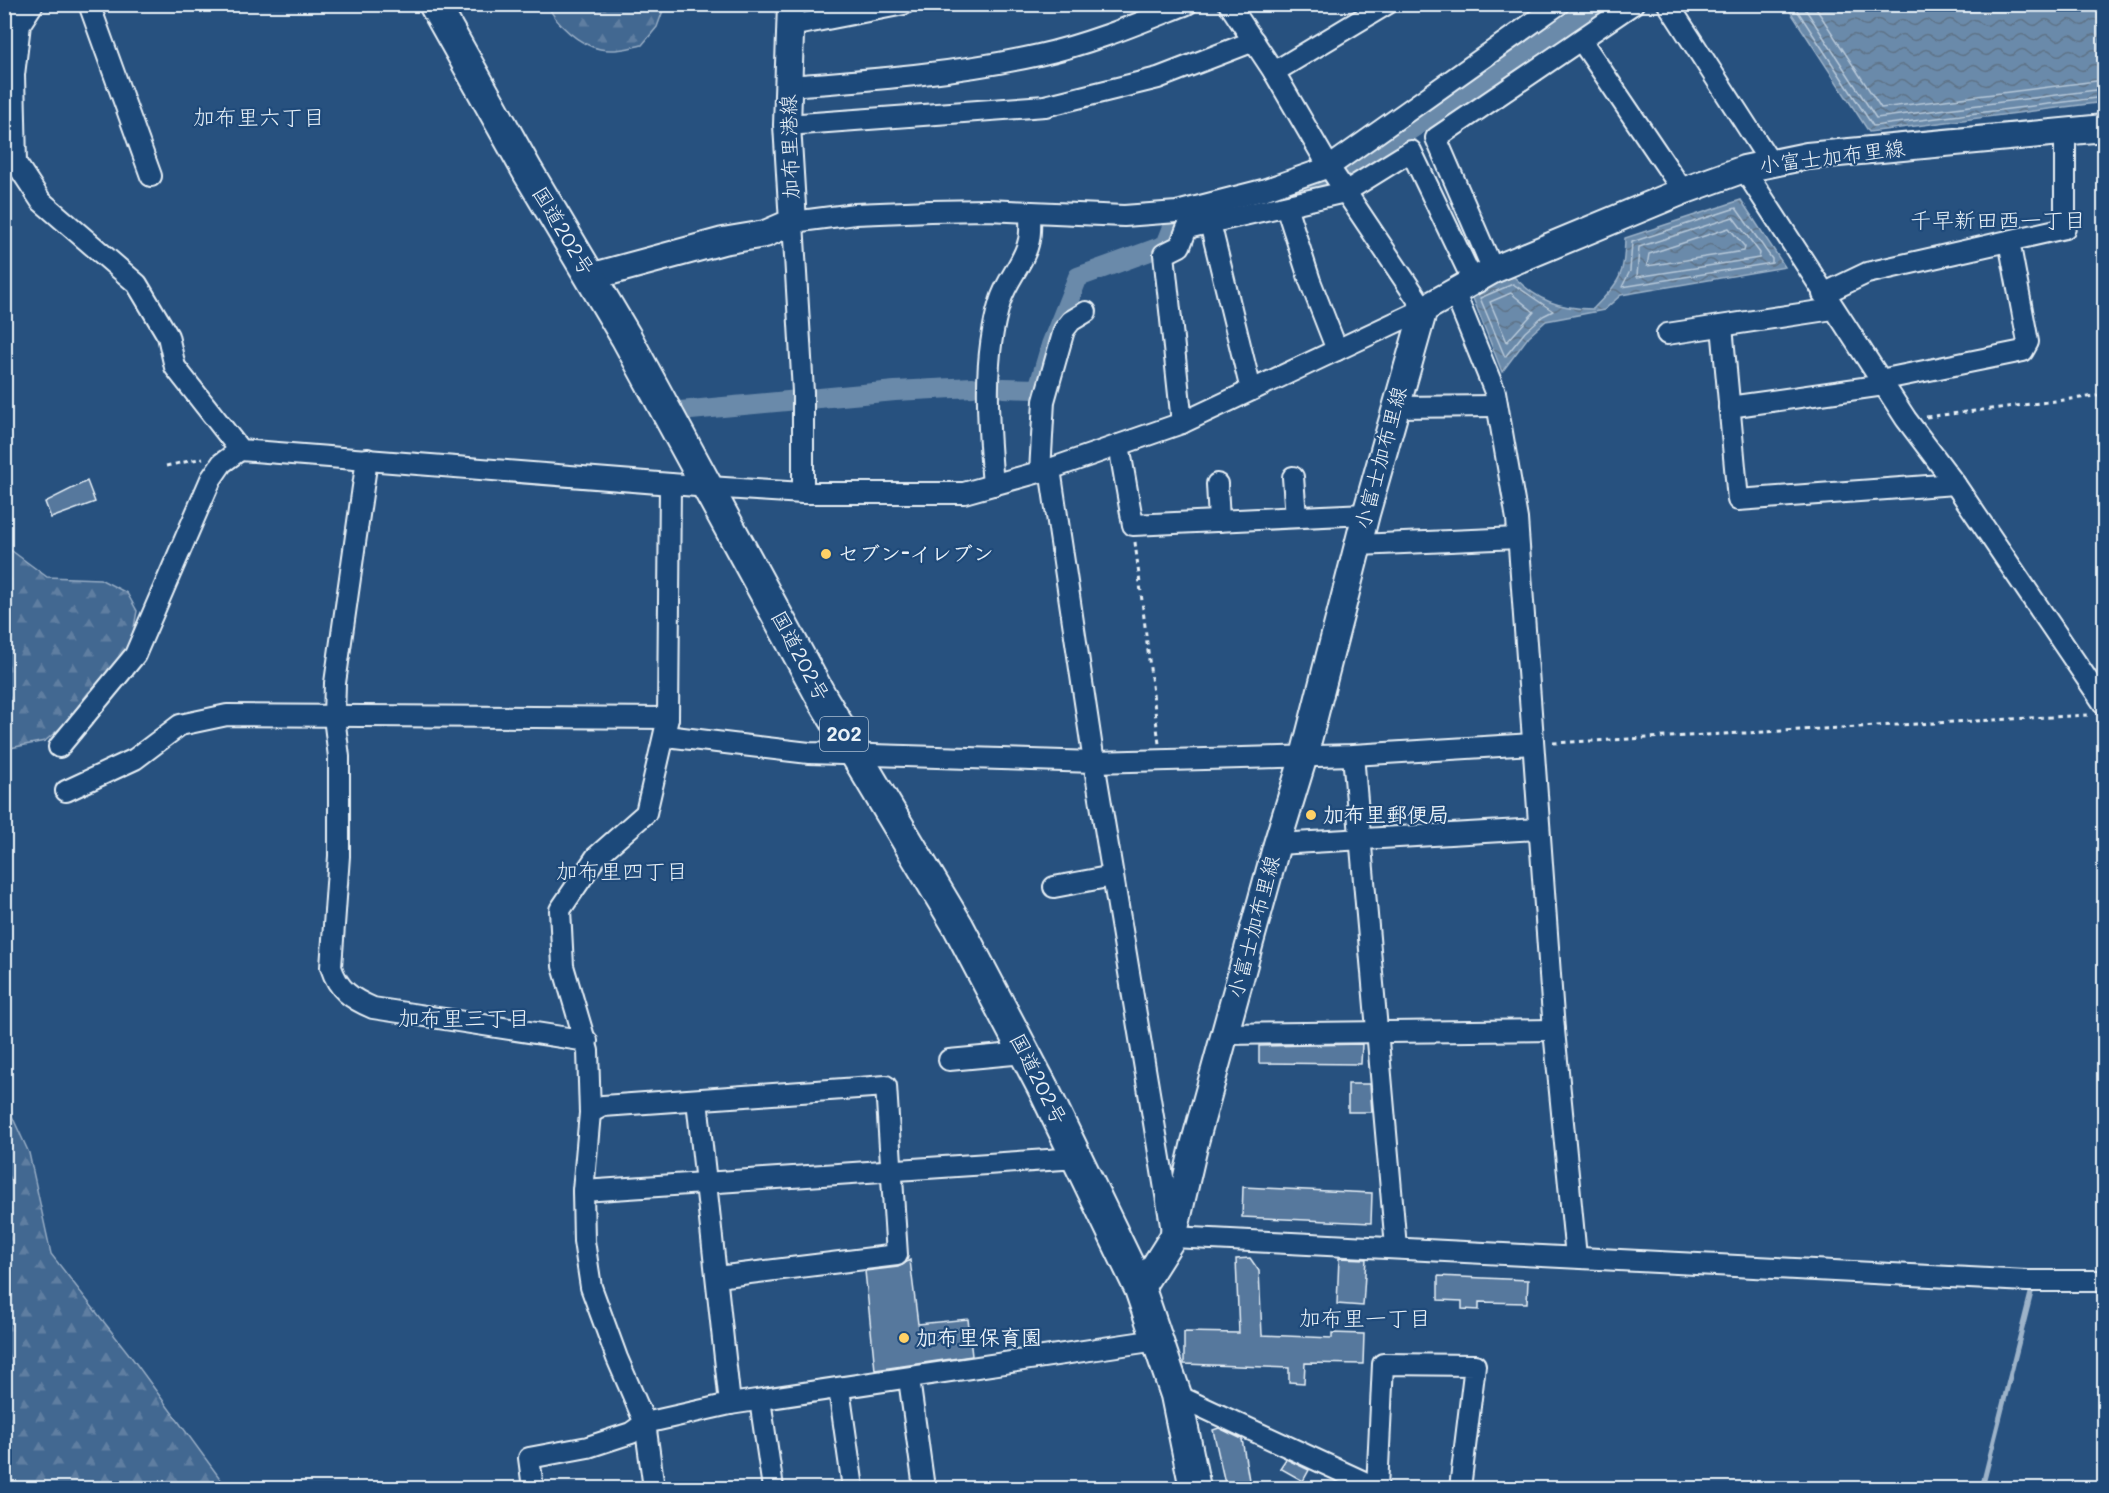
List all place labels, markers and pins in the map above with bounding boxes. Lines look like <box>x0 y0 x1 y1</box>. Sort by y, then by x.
place label: セブン-イレブン <box>838 539 994 566</box>
marker: セブン-イレブン <box>819 547 833 561</box>
place label: 加布里郵便局 <box>1323 800 1449 827</box>
marker: 加布里郵便局 <box>1304 808 1318 822</box>
place label: 加布里保育園 <box>916 1323 1042 1350</box>
marker: 加布里保育園 <box>897 1331 911 1345</box>

